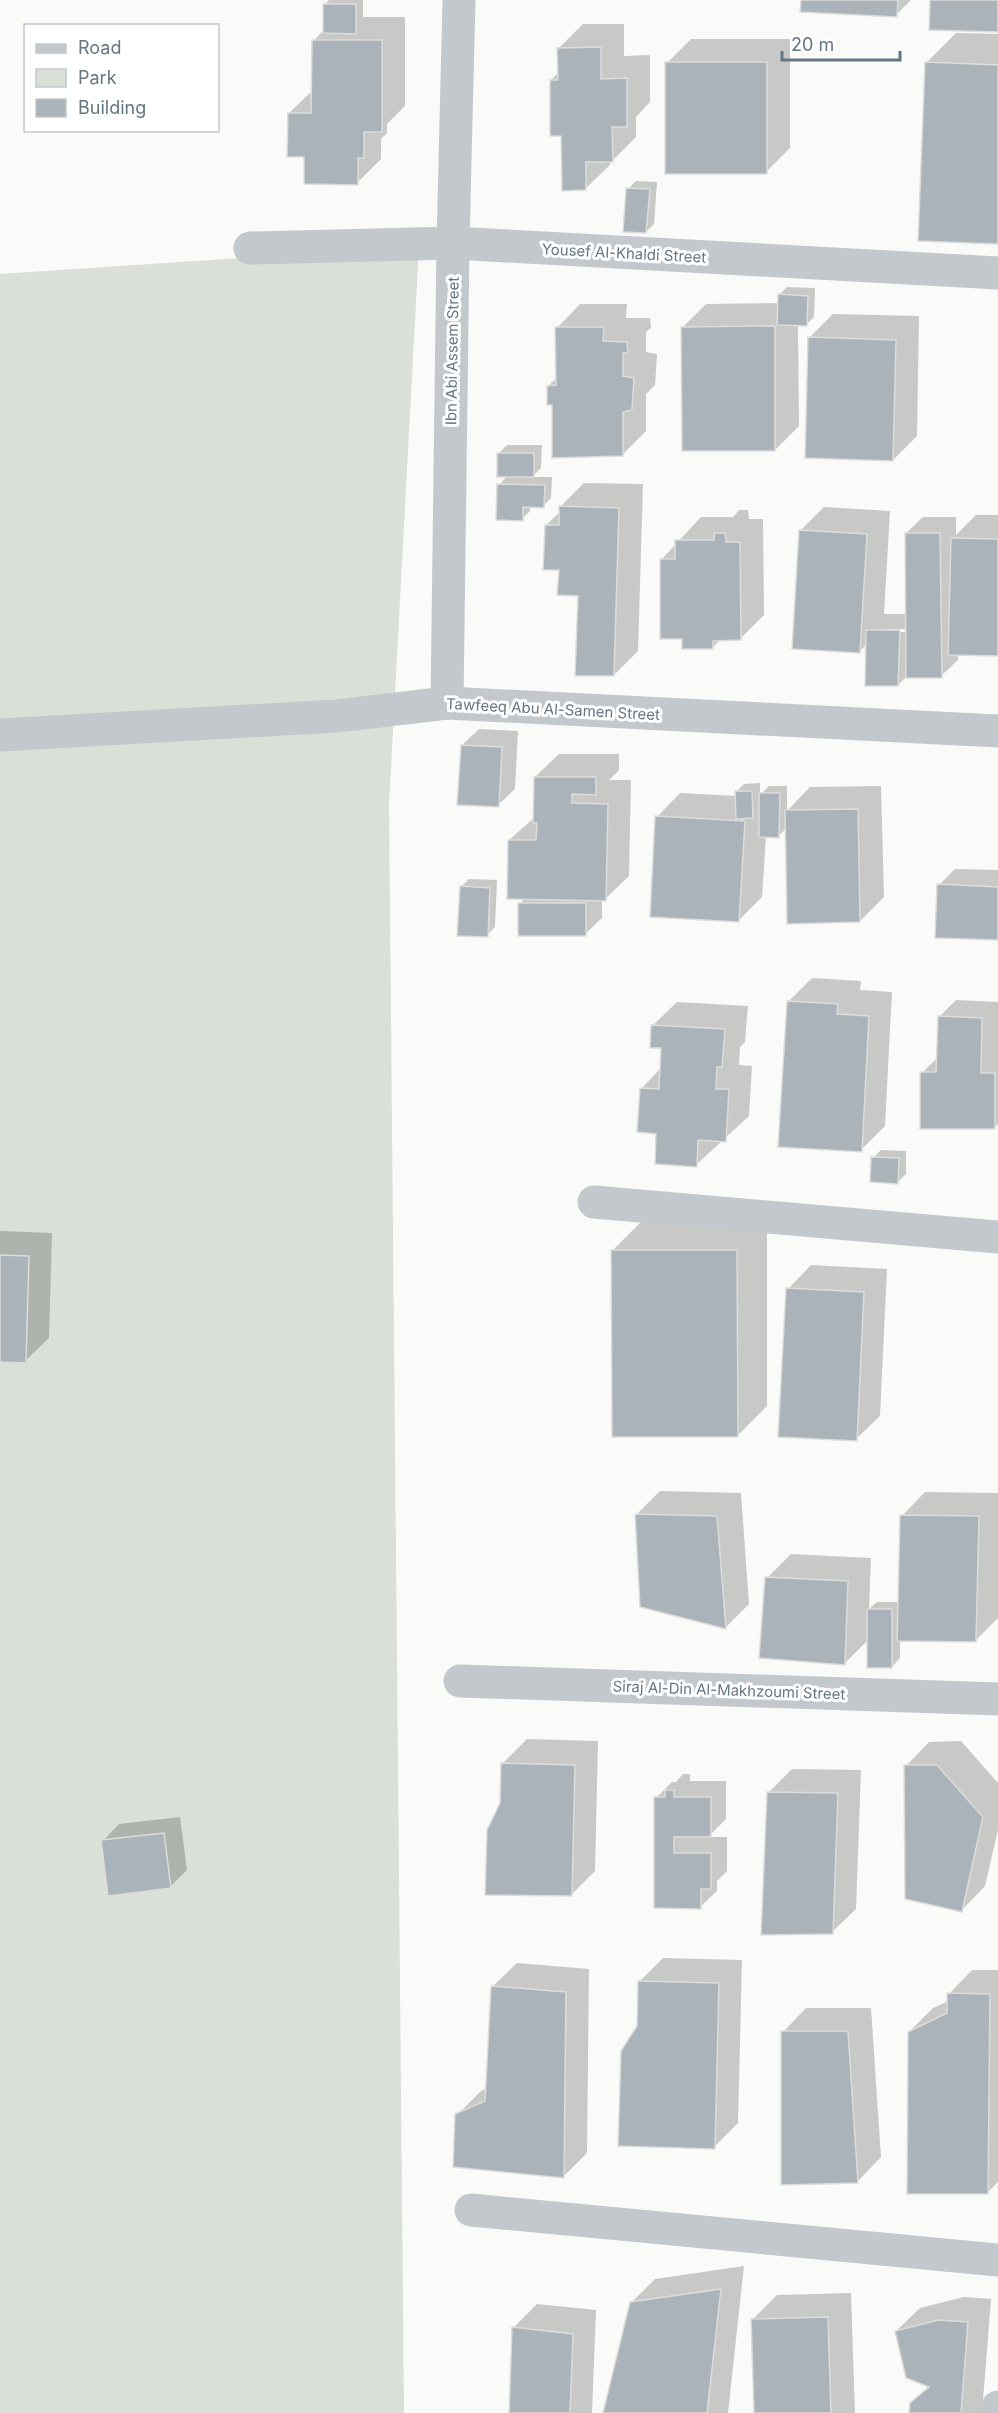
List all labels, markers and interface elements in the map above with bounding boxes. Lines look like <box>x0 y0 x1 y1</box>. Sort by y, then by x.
legend <box>24 24 219 132</box>
scale bar <box>782 24 900 62</box>
text: 20 m <box>791 34 834 55</box>
text: Road <box>78 37 121 58</box>
text: Park <box>78 67 117 88</box>
text: Building <box>78 97 146 118</box>
street label: Yousef Al-Khaldi Street <box>541 239 707 267</box>
street label: Ibn Abi Assem Street <box>441 277 463 425</box>
street label: Tawfeeq Abu Al-Samen Street <box>446 694 661 724</box>
street label: Siraj Al-Din Al-Makhzoumi Street <box>612 1676 846 1704</box>

